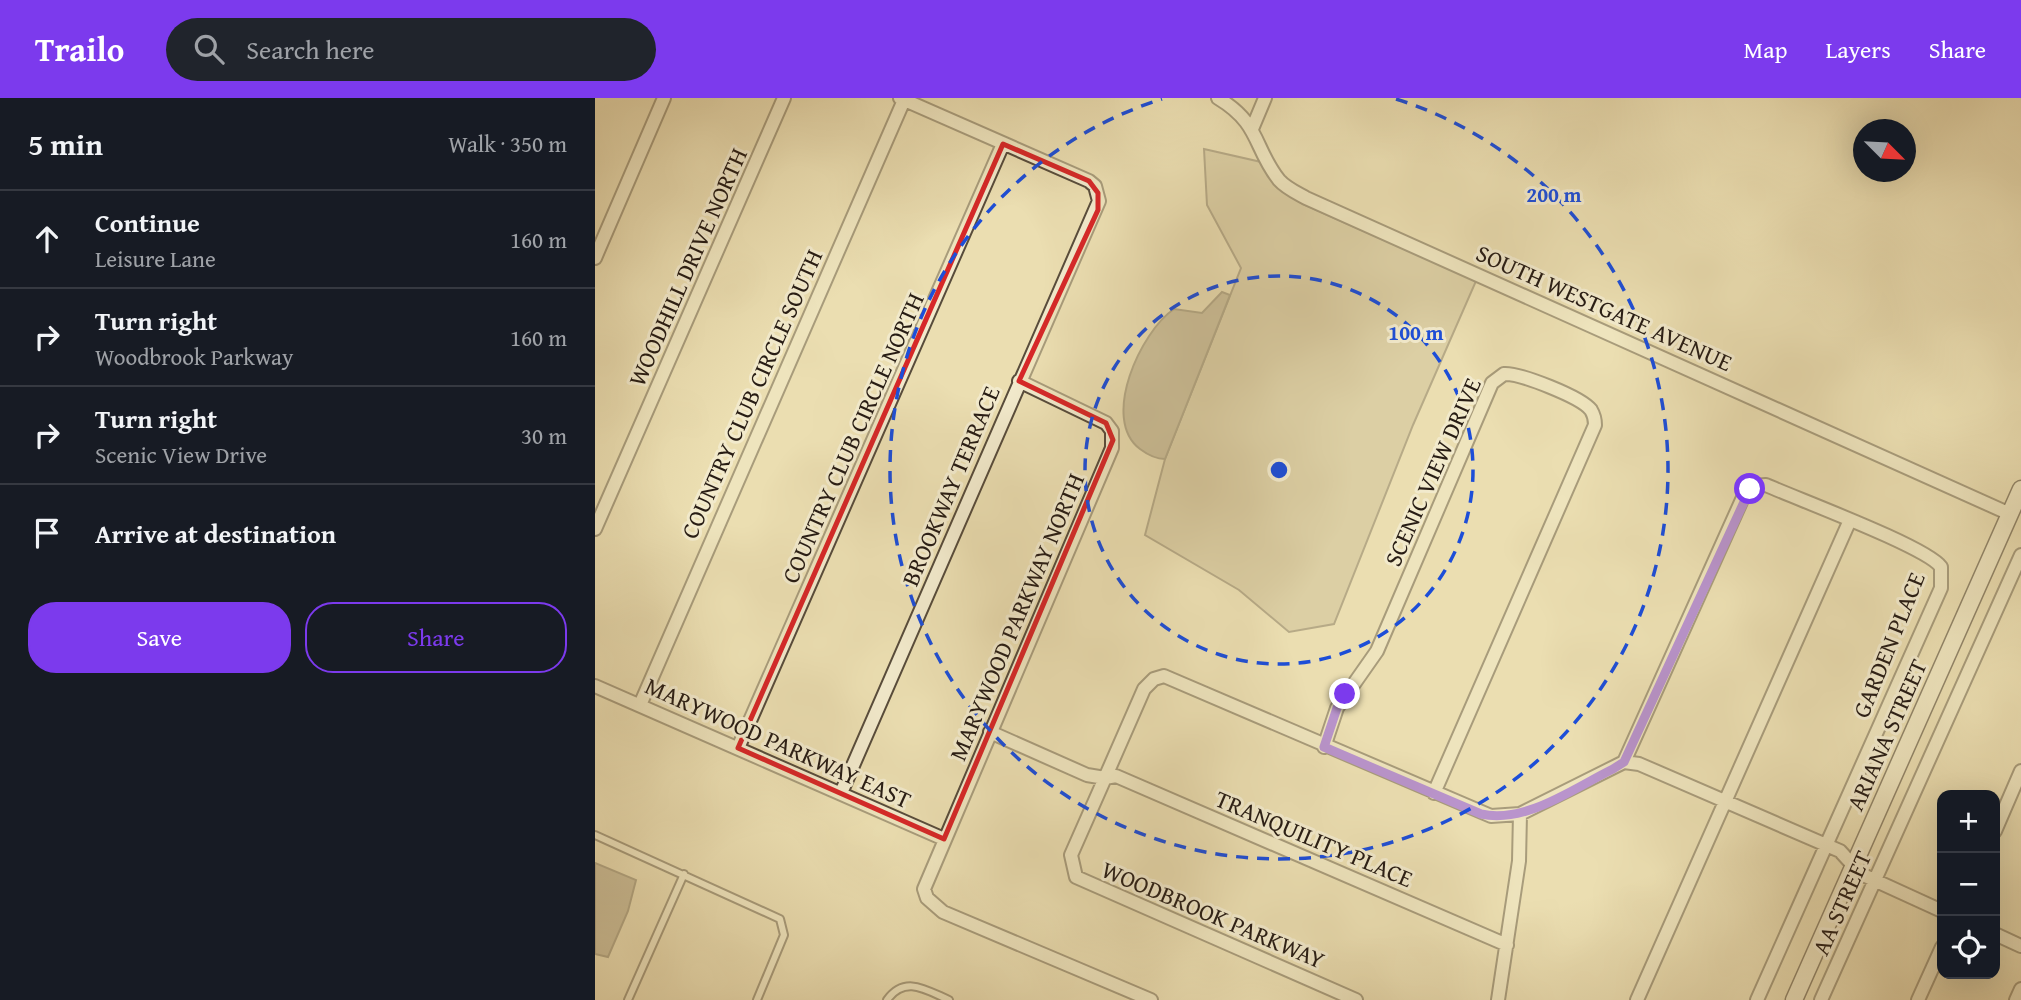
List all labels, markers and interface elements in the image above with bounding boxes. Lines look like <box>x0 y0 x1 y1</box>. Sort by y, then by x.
search box <box>166 18 656 81</box>
text: Trailo <box>35 25 124 73</box>
icon: search <box>190 30 228 68</box>
text: Search here <box>246 30 375 69</box>
text: Map <box>1744 32 1787 67</box>
text: Layers <box>1825 32 1891 67</box>
text: Share <box>1929 32 1986 67</box>
north arrow <box>1853 119 1916 182</box>
text: 5 min <box>28 122 103 166</box>
text: Walk · 350 m <box>448 127 567 160</box>
street label: WOODHILL DRIVE NORTH <box>619 142 756 392</box>
text: 200 m <box>1526 179 1582 210</box>
text: Continue <box>95 203 200 242</box>
icon: ahead <box>28 220 66 258</box>
text: 160 m <box>510 223 567 256</box>
street label: SOUTH WESTGATE AVENUE <box>1471 235 1738 380</box>
text: Leisure Lane <box>95 242 216 275</box>
street label: COUNTRY CLUB CIRCLE SOUTH <box>672 243 831 544</box>
street label: COUNTRY CLUB CIRCLE NORTH <box>773 287 933 589</box>
text: Turn right <box>95 301 217 340</box>
text: 100 m <box>1388 317 1444 348</box>
icon: right <box>28 318 66 356</box>
text: 160 m <box>510 321 567 354</box>
text: Woodbrook Parkway <box>95 340 293 373</box>
street label: SCENIC VIEW DRIVE <box>1375 372 1490 572</box>
street label: BROOKWAY TERRACE <box>893 380 1008 591</box>
text: Turn right <box>95 399 217 438</box>
icon: right <box>28 416 66 454</box>
text: 30 m <box>521 419 567 452</box>
text: Scenic View Drive <box>95 438 267 471</box>
centre of rings <box>1267 458 1291 482</box>
street label: MARYWOOD PARKWAY NORTH <box>940 468 1093 766</box>
route start <box>1734 473 1765 504</box>
icon: arrive <box>28 514 66 552</box>
text: Arrive at destination <box>95 514 336 553</box>
street label: GARDEN PLACE <box>1843 567 1934 723</box>
button: Save <box>28 602 291 673</box>
button: Share <box>305 602 567 673</box>
street label: ARIANA STREET <box>1837 653 1936 816</box>
street label: MARYWOOD PARKWAY EAST <box>640 668 917 817</box>
route end <box>1329 678 1360 709</box>
street label: TRANQUILITY PLACE <box>1210 781 1418 896</box>
map controls <box>1937 790 2000 979</box>
button: + <box>1937 790 2000 853</box>
street label: AA STREET <box>1803 845 1880 961</box>
street label: WOODBROOK PARKWAY <box>1096 852 1330 977</box>
button: − <box>1937 853 2000 916</box>
button: locate <box>1937 916 2000 979</box>

